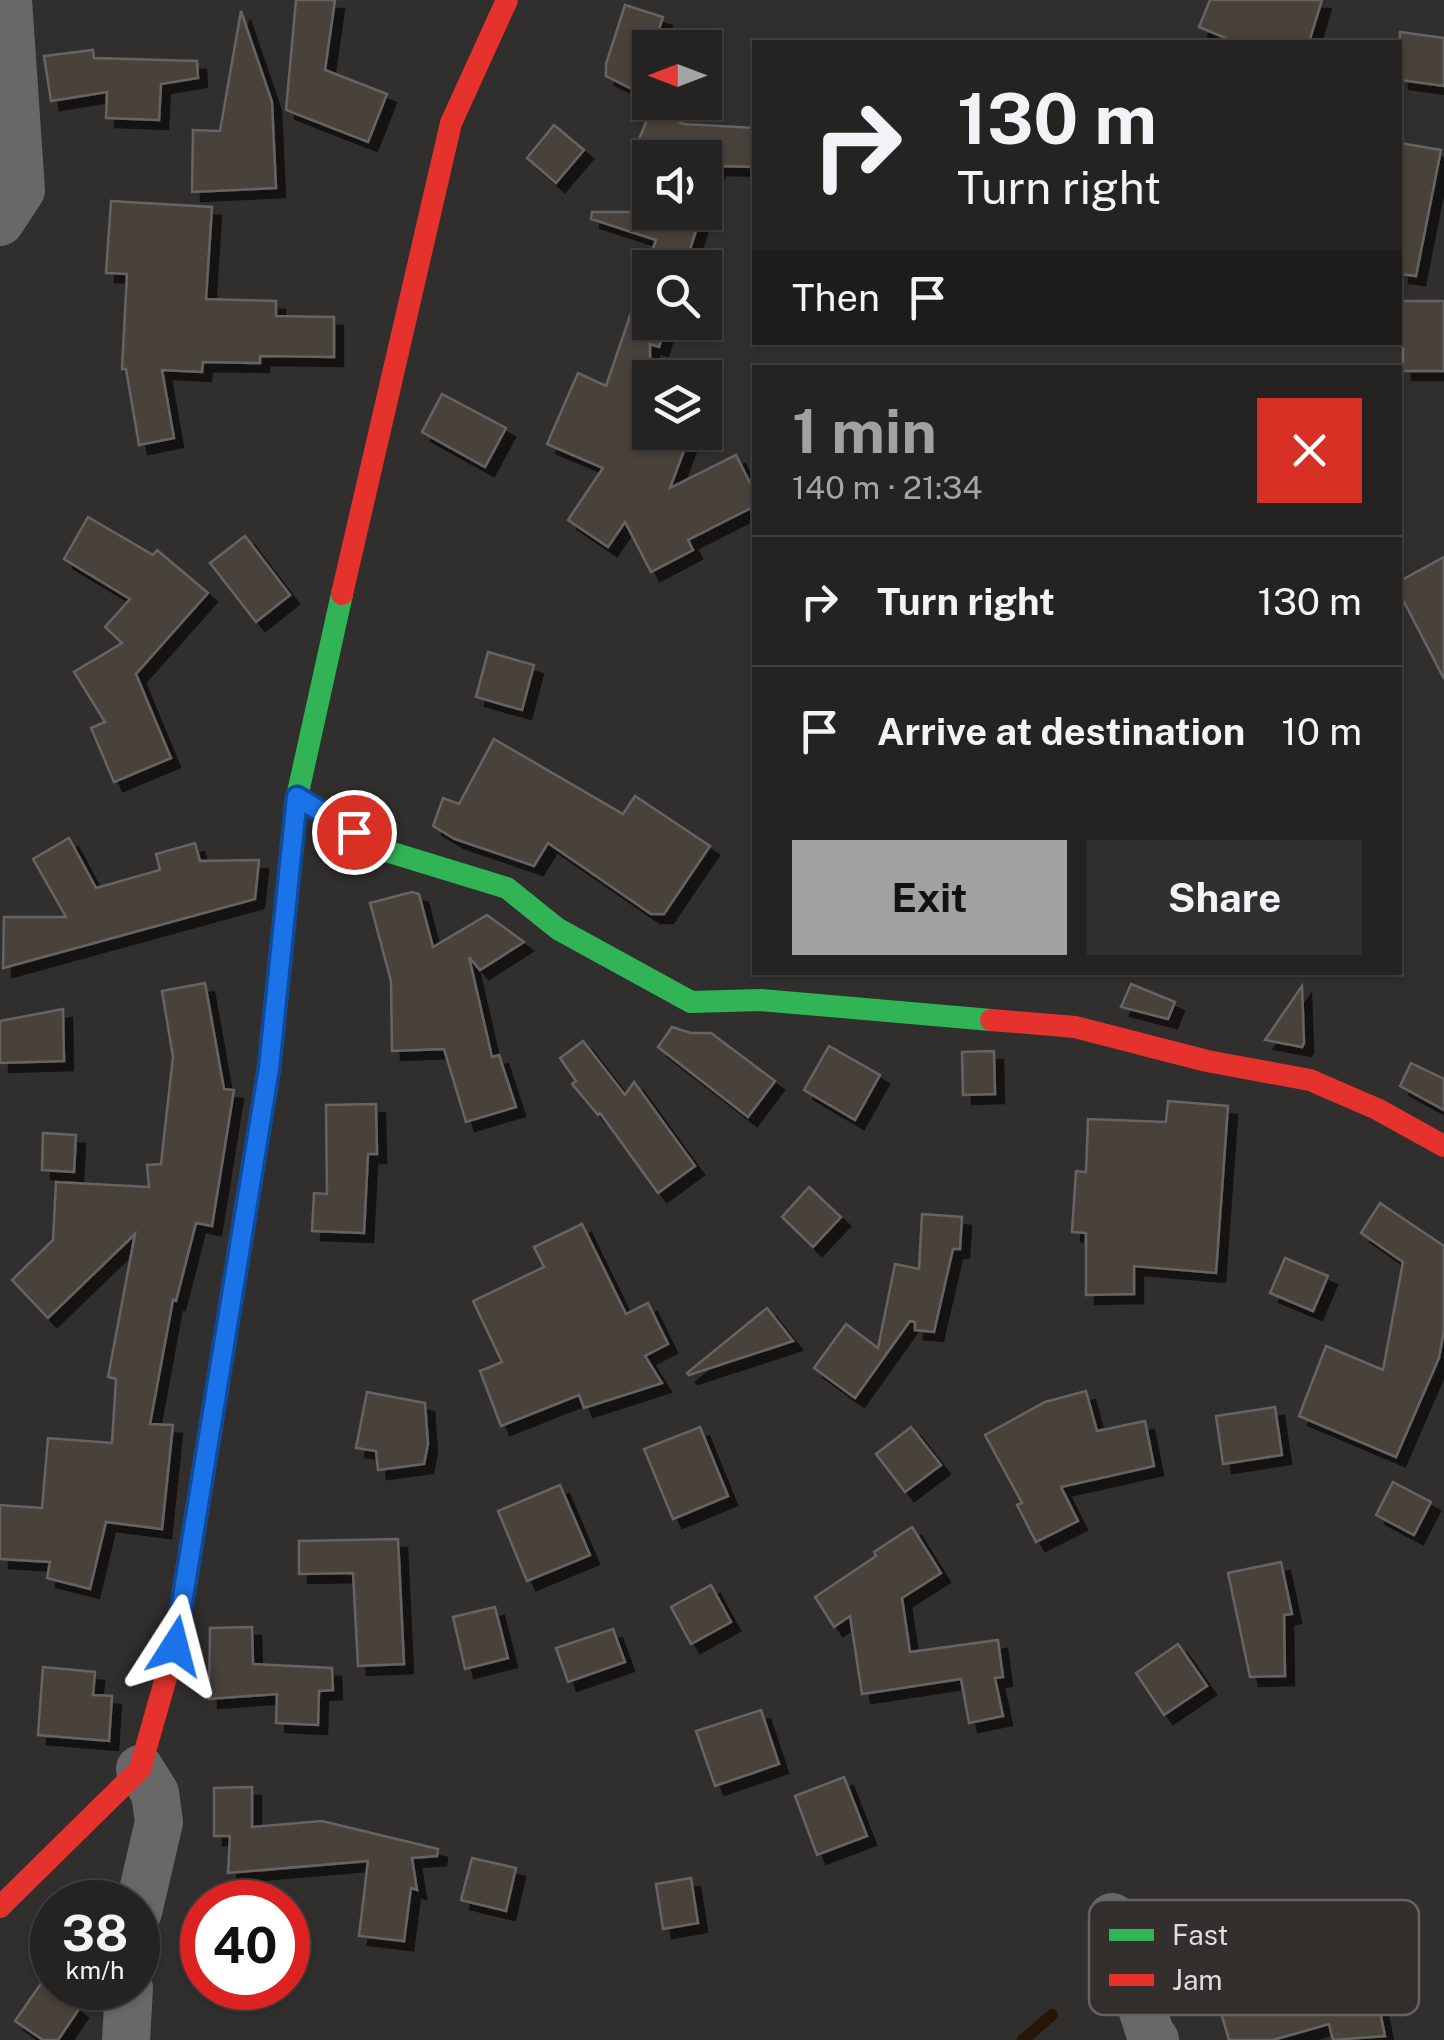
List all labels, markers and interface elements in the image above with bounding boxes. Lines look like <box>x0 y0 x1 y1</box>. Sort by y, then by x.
north arrow <box>632 30 722 120</box>
map controls <box>632 30 722 450</box>
text: 130 m <box>957 77 1157 160</box>
icon: right <box>792 80 922 210</box>
button: sound <box>632 140 722 230</box>
text: Turn right <box>957 161 1161 214</box>
button: search <box>632 250 722 340</box>
icon: arrive <box>900 270 955 325</box>
text: Then <box>792 275 880 320</box>
button: layers <box>632 360 722 450</box>
text: 1 min <box>792 396 937 467</box>
button: close <box>1257 398 1362 503</box>
text: 140 m · 21:34 <box>792 469 982 506</box>
icon: right <box>792 574 847 629</box>
text: Turn right <box>877 579 1055 624</box>
text: 130 m <box>1257 579 1362 624</box>
icon: arrive <box>792 704 847 759</box>
text: Arrive at destination <box>877 709 1245 754</box>
text: 10 m <box>1281 709 1362 754</box>
pin <box>312 790 397 875</box>
icon: arrive <box>327 805 382 860</box>
button: Exit <box>792 840 1067 955</box>
button: Share <box>1087 840 1362 955</box>
position arrow <box>123 1594 227 1698</box>
speed limit sign: 40 <box>180 1880 310 2010</box>
legend <box>1089 1900 1419 2015</box>
text: 38 <box>62 1903 128 1962</box>
text: Fast <box>1172 1918 1228 1951</box>
text: km/h <box>66 1955 124 1985</box>
text: Jam <box>1172 1963 1223 1996</box>

